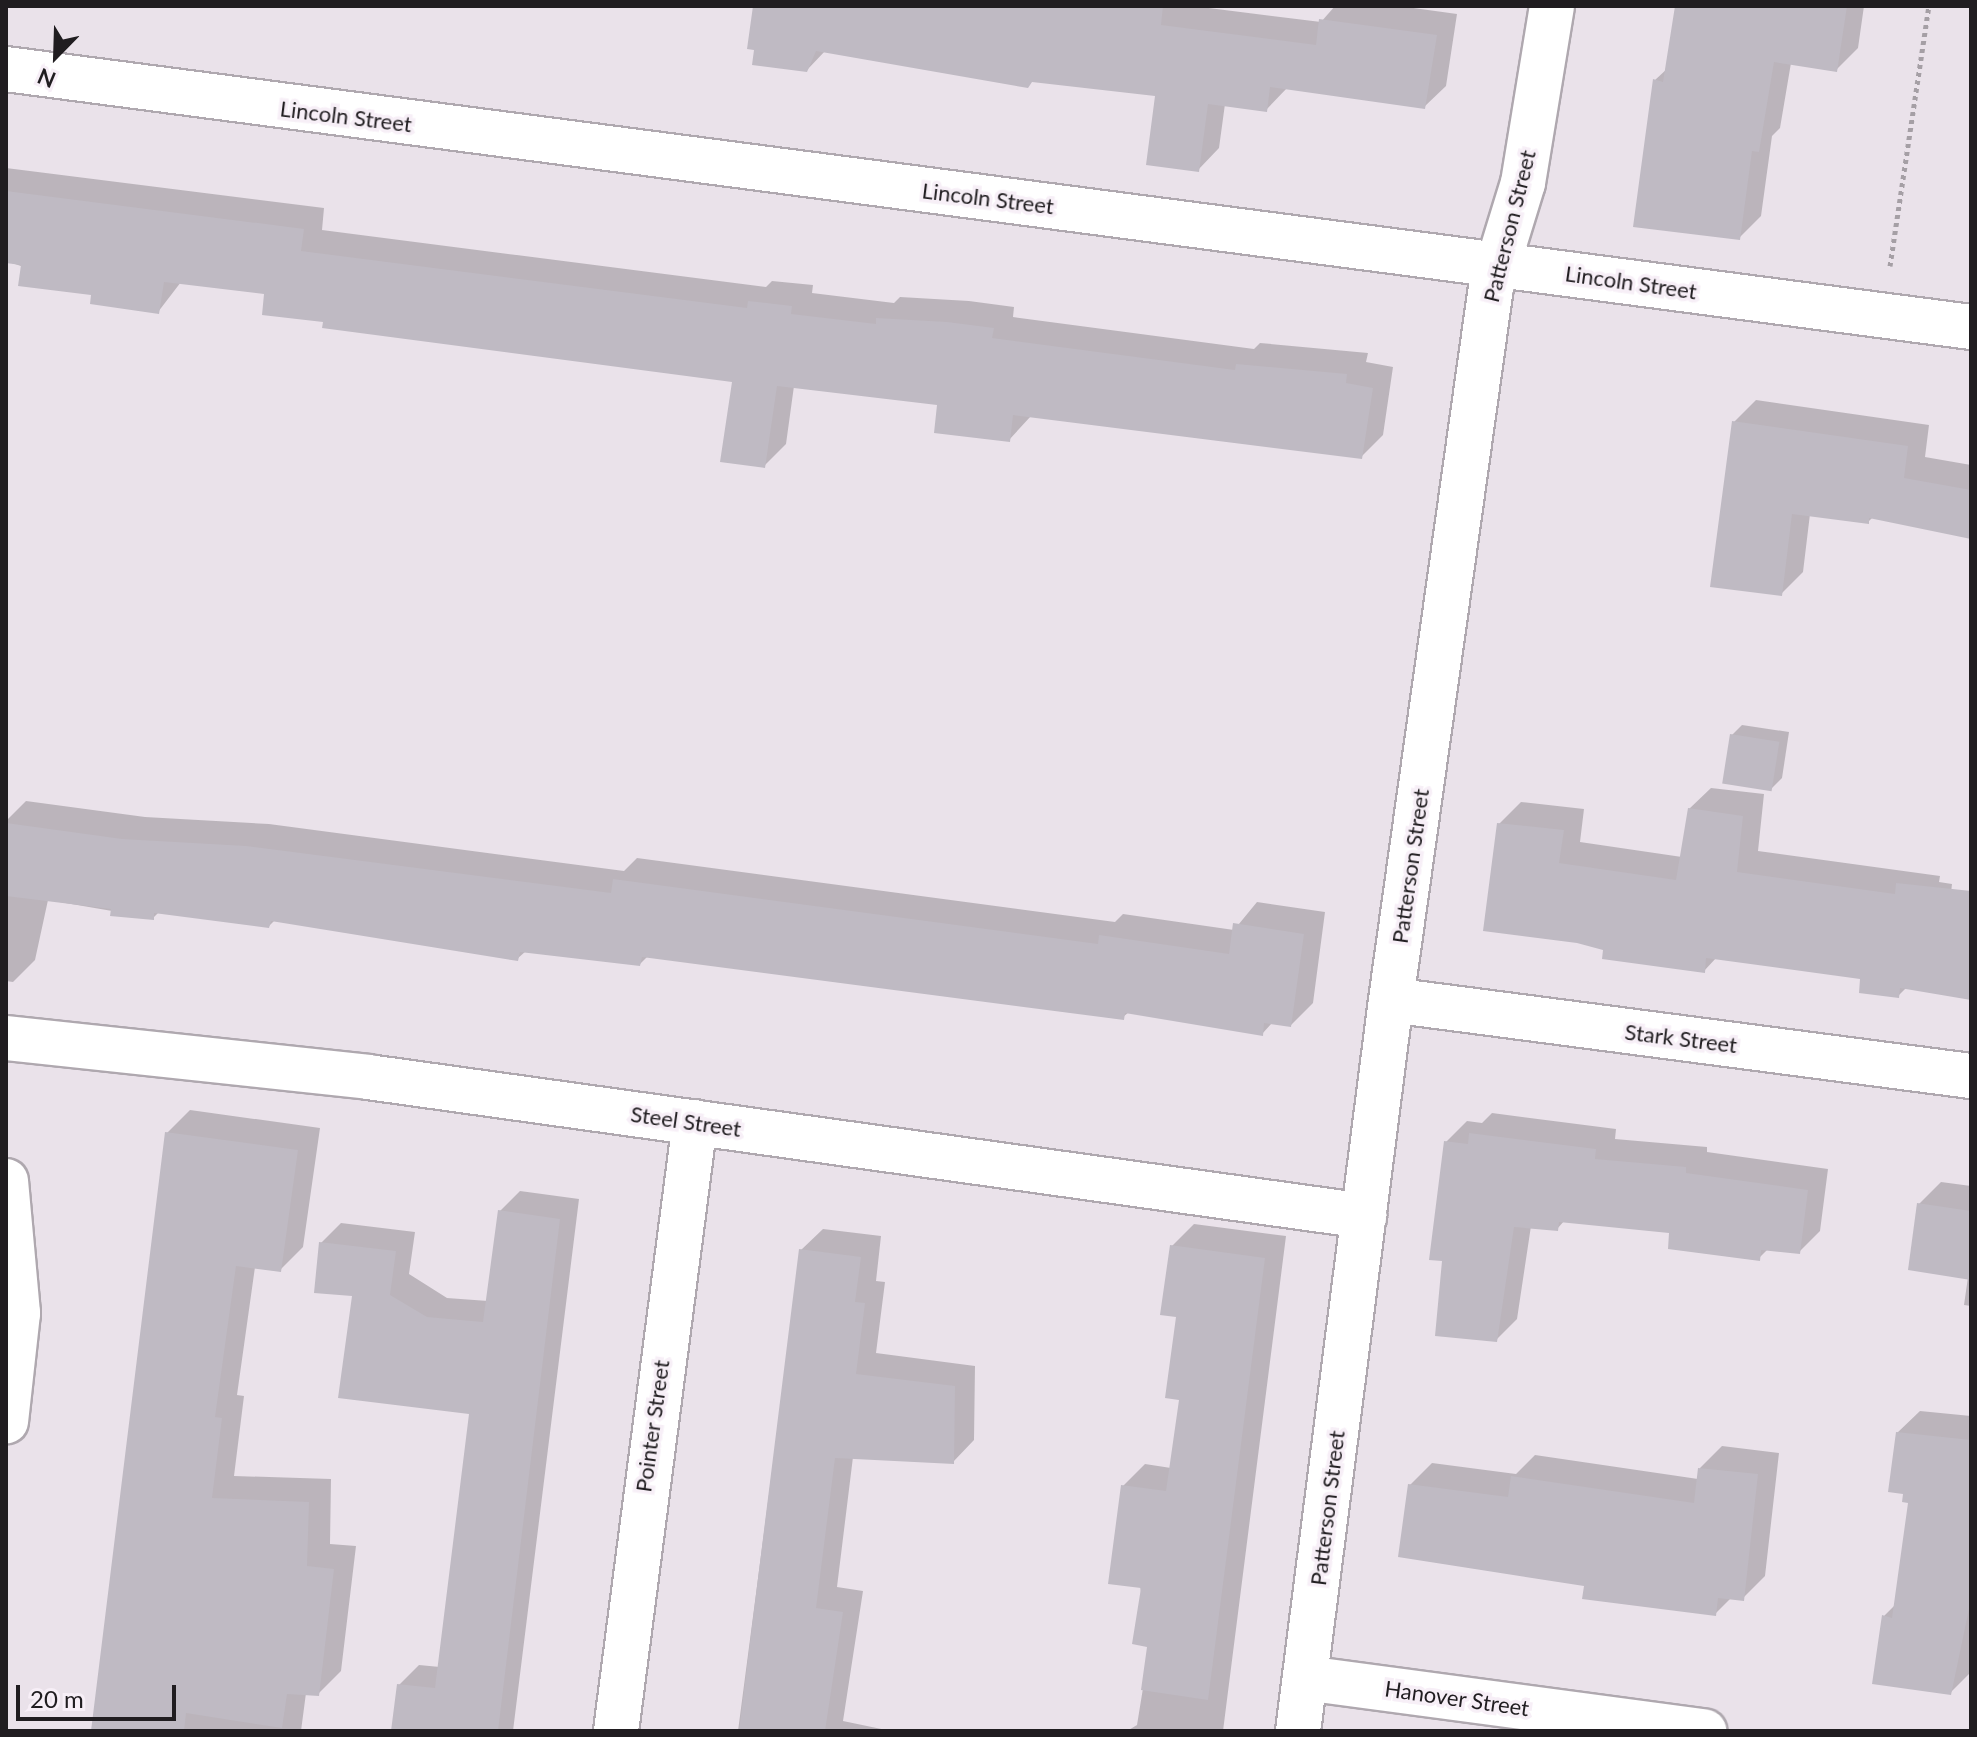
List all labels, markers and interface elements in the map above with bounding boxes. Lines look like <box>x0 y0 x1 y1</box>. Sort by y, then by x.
north arrow <box>16 16 96 96</box>
text: N <box>33 63 60 94</box>
street label: Lincoln Street <box>279 95 413 137</box>
street label: Patterson Street <box>1477 147 1541 305</box>
street label: Lincoln Street <box>921 177 1055 219</box>
street label: Lincoln Street <box>1563 260 1699 304</box>
street label: Patterson Street <box>1386 787 1434 945</box>
street label: Stark Street <box>1623 1018 1739 1058</box>
street label: Steel Street <box>629 1100 743 1142</box>
street label: Pointer Street <box>630 1358 674 1494</box>
street label: Patterson Street <box>1304 1429 1350 1587</box>
scale bar <box>20 1669 180 1719</box>
street label: Hanover Street <box>1383 1675 1531 1721</box>
text: 20 m <box>30 1684 84 1713</box>

